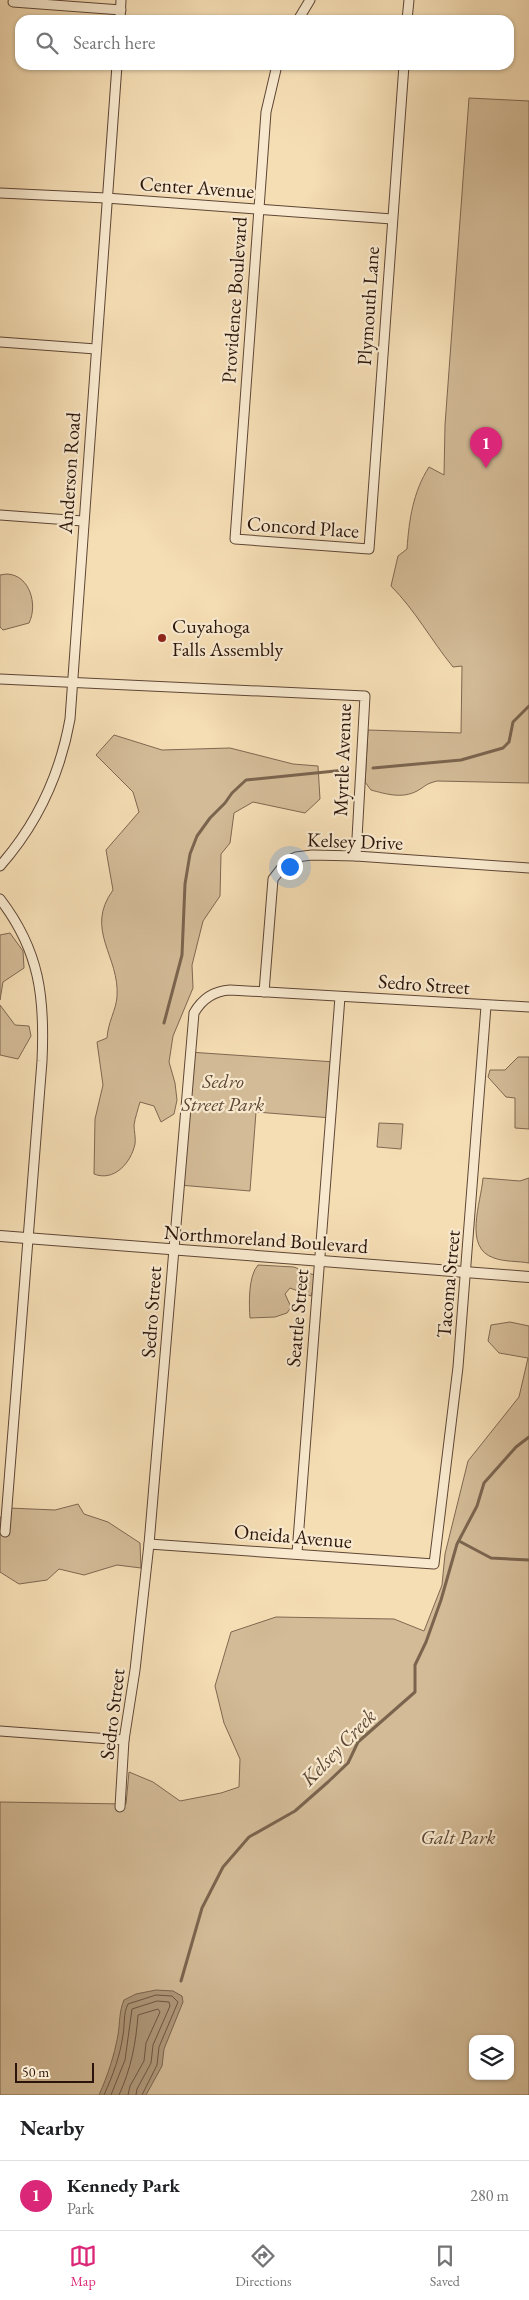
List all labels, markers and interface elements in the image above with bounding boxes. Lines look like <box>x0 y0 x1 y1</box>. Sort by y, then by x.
search box <box>15 15 514 70</box>
icon: search <box>33 29 61 57</box>
text: Search here <box>73 30 155 55</box>
street label: Center Avenue <box>139 170 255 204</box>
street label: Providence Boulevard <box>215 215 253 384</box>
street label: Plymouth Lane <box>351 245 385 366</box>
street label: Anderson Road <box>52 410 86 536</box>
pin: 1 <box>470 427 502 468</box>
street label: Concord Place <box>246 510 360 544</box>
place label: Cuyahoga Falls Assembly <box>172 613 284 662</box>
marker: Cuyahoga Falls Assembly <box>156 632 168 644</box>
street label: Myrtle Avenue <box>327 703 357 817</box>
street label: Kelsey Drive <box>307 826 404 856</box>
your location <box>277 854 303 880</box>
street label: Sedro Street <box>377 968 471 1000</box>
park label: Sedro Street Park <box>181 1068 264 1117</box>
street label: Northmoreland Boulevard <box>163 1219 370 1259</box>
street label: Tacoma Street <box>430 1228 466 1339</box>
street label: Sedro Street <box>135 1265 167 1359</box>
street label: Seattle Street <box>280 1267 314 1368</box>
street label: Oneida Avenue <box>233 1518 353 1554</box>
street label: Sedro Street <box>94 1666 131 1761</box>
water label: Kelsey Creek <box>294 1702 382 1792</box>
park label: Galt Park <box>420 1824 496 1850</box>
map controls <box>469 2035 514 2080</box>
button: layers <box>469 2035 514 2080</box>
scale bar <box>15 2060 94 2083</box>
text: 50 m <box>22 2063 49 2081</box>
text: Nearby <box>20 2114 84 2141</box>
text: Kennedy Park <box>67 2173 180 2198</box>
text: 1 <box>32 2185 40 2206</box>
text: 280 m <box>470 2185 509 2206</box>
text: Park <box>67 2198 94 2219</box>
tab: Map <box>69 2242 97 2290</box>
tab: Directions <box>235 2242 292 2290</box>
tab: Saved <box>430 2242 460 2290</box>

